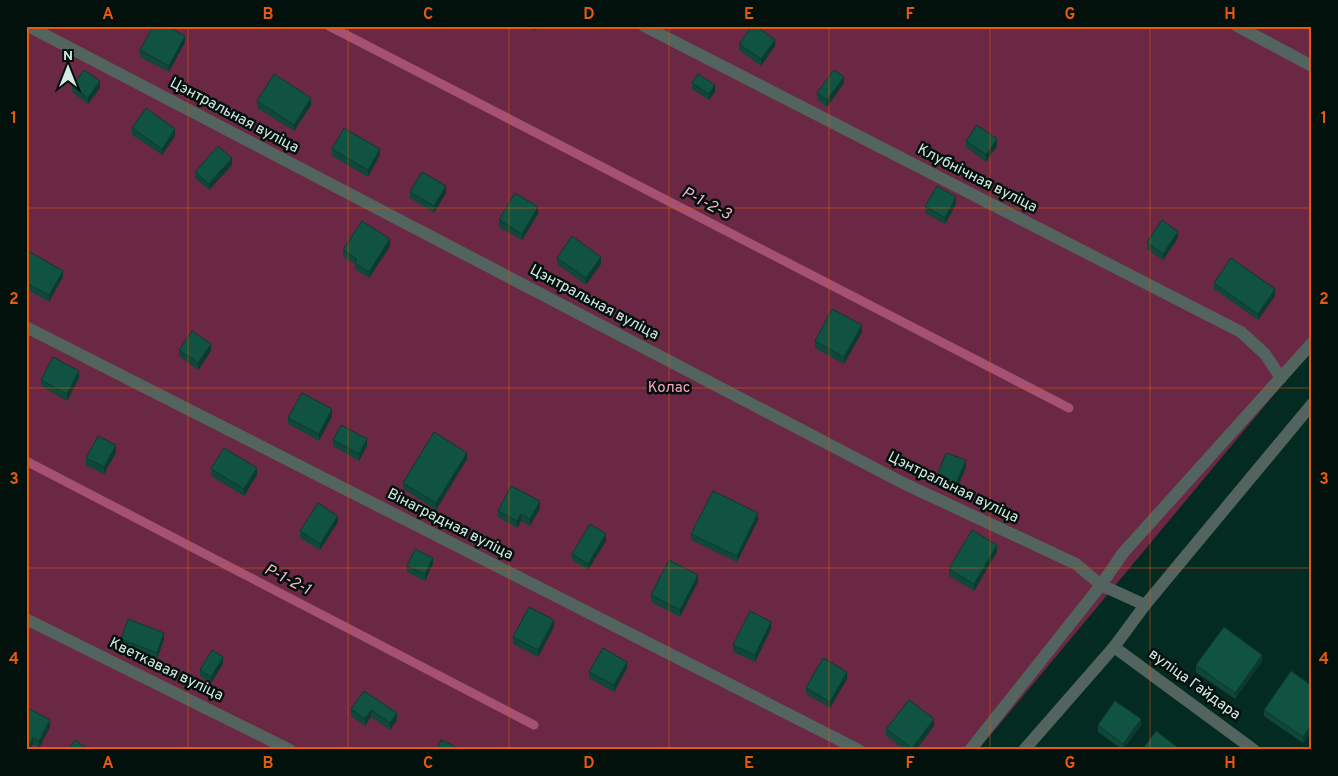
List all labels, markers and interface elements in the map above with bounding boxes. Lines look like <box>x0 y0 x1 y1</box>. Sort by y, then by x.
text: A <box>102 5 114 25</box>
text: B <box>262 5 274 25</box>
text: C <box>423 5 433 25</box>
text: D <box>583 5 595 25</box>
text: E <box>744 5 754 25</box>
text: F <box>905 5 915 25</box>
text: G <box>1065 5 1075 25</box>
text: H <box>1224 5 1236 25</box>
north arrow <box>42 42 92 92</box>
text: N <box>63 48 73 65</box>
street label: Цэнтральная вуліца <box>166 74 302 158</box>
text: 1 <box>11 109 17 129</box>
text: 1 <box>1321 109 1327 129</box>
street label: Клубнічная вуліца <box>914 140 1040 218</box>
water label: P-1-2-3 <box>678 183 735 225</box>
street label: Цэнтральная вуліца <box>526 261 662 345</box>
text: 2 <box>9 290 19 310</box>
text: 2 <box>1319 290 1329 310</box>
park label: Колас <box>648 379 690 398</box>
street label: Цэнтральная вуліца <box>884 448 1022 528</box>
text: 3 <box>9 470 19 490</box>
text: 3 <box>1319 470 1329 490</box>
street label: Вінаградная вуліца <box>384 485 516 565</box>
water label: P-1-2-1 <box>261 560 314 600</box>
street label: Кветкавая вуліца <box>106 634 226 706</box>
street label: вуліца Гайдара <box>1144 645 1244 725</box>
text: 4 <box>9 650 19 670</box>
text: 4 <box>1319 650 1329 670</box>
text: A <box>102 754 114 774</box>
text: B <box>262 754 274 774</box>
text: C <box>423 754 433 774</box>
text: D <box>583 754 595 774</box>
text: E <box>744 754 754 774</box>
text: F <box>905 754 915 774</box>
text: G <box>1065 754 1075 774</box>
text: H <box>1224 754 1236 774</box>

